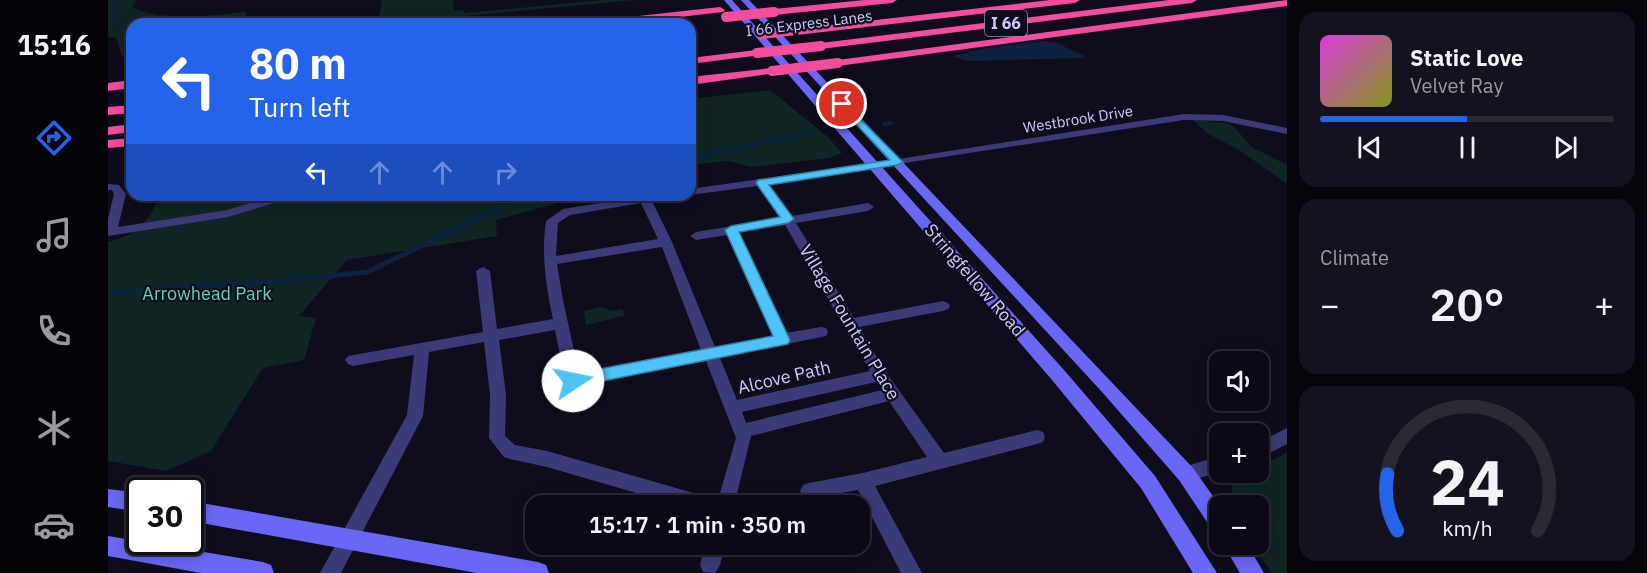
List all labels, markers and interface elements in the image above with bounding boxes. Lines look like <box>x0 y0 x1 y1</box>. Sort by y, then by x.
street label: I 66 Express Lanes <box>745 6 873 40</box>
road number: I 66 <box>985 10 1027 36</box>
text: 15:16 <box>17 27 91 62</box>
text: 80 m <box>249 36 347 91</box>
icon: left <box>150 42 228 120</box>
text: Static Love <box>1410 43 1523 72</box>
text: Velvet Ray <box>1410 72 1503 99</box>
pin <box>816 78 867 129</box>
icon: arrive <box>825 87 858 120</box>
text: Turn left <box>249 89 350 124</box>
street label: Westbrook Drive <box>1022 101 1134 137</box>
icon: directions <box>33 117 75 159</box>
icon: previous <box>1353 131 1386 164</box>
icon: pause <box>1451 131 1484 164</box>
icon: next <box>1549 131 1582 164</box>
icon: left <box>300 156 333 189</box>
icon: ahead <box>363 156 396 189</box>
icon: ahead <box>426 156 459 189</box>
icon: right <box>489 156 522 189</box>
icon: music <box>33 214 75 256</box>
street label: Stringfellow Road <box>920 219 1030 341</box>
street label: Village Fountain Place <box>794 240 906 404</box>
text: Climate <box>1320 244 1389 271</box>
text: 20° <box>1429 275 1505 333</box>
park label: Arrowhead Park <box>142 282 272 305</box>
text: − <box>1320 283 1340 326</box>
text: + <box>1594 283 1614 326</box>
icon: phone <box>33 310 75 352</box>
position arrow <box>541 349 605 413</box>
map controls <box>1209 351 1269 555</box>
button: sound <box>1209 351 1269 411</box>
street label: Alcove Path <box>735 355 833 399</box>
icon: climate <box>33 407 75 449</box>
button: + <box>1209 423 1269 483</box>
text: 24 <box>1430 441 1504 522</box>
speed limit sign: 30 <box>126 477 204 555</box>
button: − <box>1209 495 1269 555</box>
icon: car <box>33 504 75 546</box>
text: 15:17 · 1 min · 350 m <box>589 510 806 539</box>
text: km/h <box>1442 514 1492 542</box>

